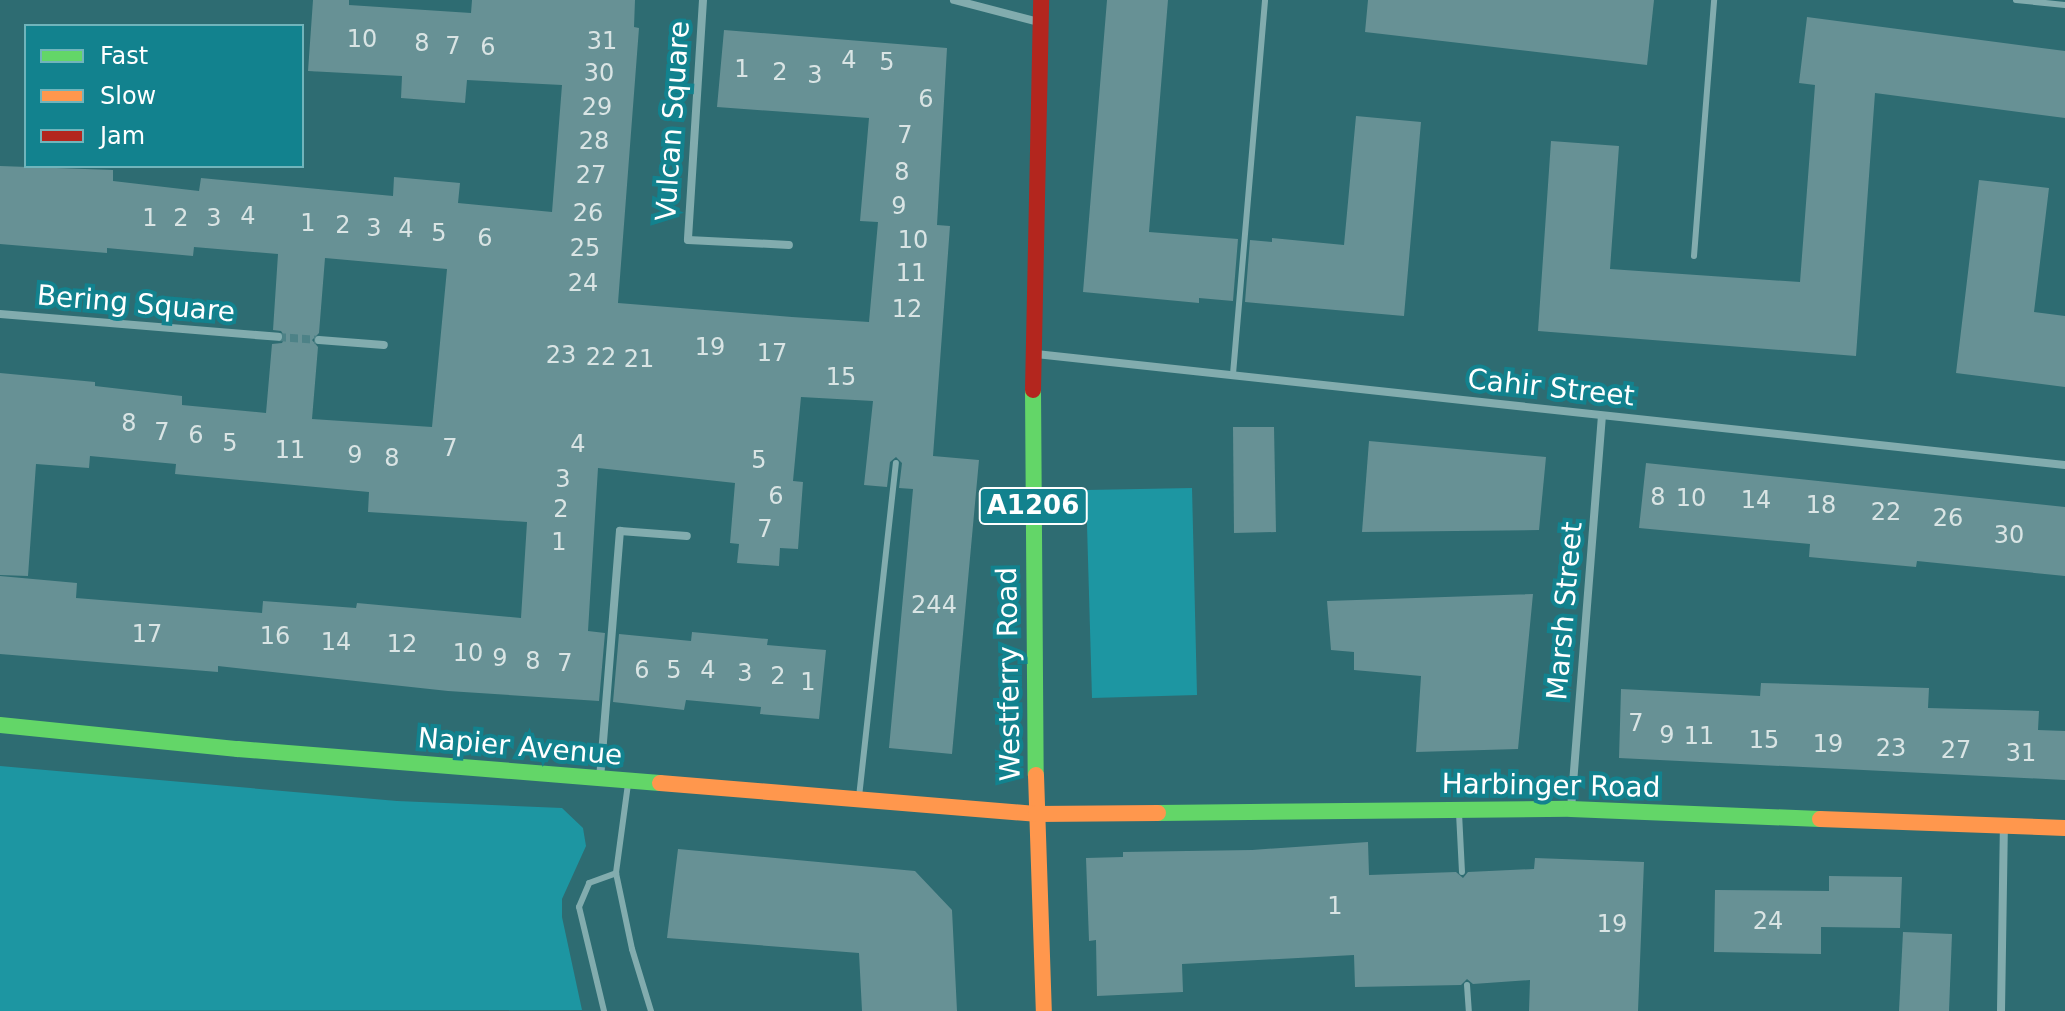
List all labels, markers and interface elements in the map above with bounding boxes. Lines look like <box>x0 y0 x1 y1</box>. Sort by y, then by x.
street label: Vulcan Square <box>649 20 697 222</box>
legend <box>24 24 304 168</box>
house number: 10 <box>347 26 377 54</box>
house number: 31 <box>587 28 617 56</box>
house number: 8 <box>414 30 430 58</box>
house number: 7 <box>445 33 461 61</box>
house number: 6 <box>480 34 496 62</box>
text: Fast <box>100 42 148 70</box>
house number: 4 <box>841 47 857 75</box>
house number: 5 <box>879 49 895 77</box>
house number: 1 <box>734 56 750 84</box>
house number: 2 <box>772 59 788 87</box>
house number: 30 <box>584 60 614 88</box>
house number: 3 <box>807 62 823 90</box>
text: Slow <box>100 82 156 110</box>
house number: 6 <box>918 86 934 114</box>
house number: 29 <box>582 94 612 122</box>
text: Jam <box>100 122 145 150</box>
house number: 7 <box>897 122 913 150</box>
house number: 28 <box>579 128 609 156</box>
house number: 8 <box>894 159 910 187</box>
house number: 27 <box>576 162 606 190</box>
house number: 9 <box>891 193 907 221</box>
house number: 26 <box>573 200 603 228</box>
house number: 4 <box>240 203 256 231</box>
house number: 1 <box>142 205 158 233</box>
house number: 2 <box>173 205 189 233</box>
house number: 3 <box>206 205 222 233</box>
house number: 1 <box>300 210 316 238</box>
house number: 2 <box>335 212 351 240</box>
house number: 3 <box>366 215 382 243</box>
house number: 4 <box>398 216 414 244</box>
house number: 5 <box>431 220 447 248</box>
house number: 6 <box>477 225 493 253</box>
house number: 10 <box>898 227 928 255</box>
house number: 25 <box>570 235 600 263</box>
house number: 11 <box>896 260 926 288</box>
house number: 24 <box>568 270 598 298</box>
street label: Bering Square <box>36 279 236 329</box>
house number: 12 <box>892 296 922 324</box>
house number: 19 <box>695 334 725 362</box>
house number: 17 <box>757 340 787 368</box>
house number: 23 <box>546 342 576 370</box>
house number: 22 <box>586 344 616 372</box>
house number: 21 <box>624 346 654 374</box>
street label: Cahir Street <box>1466 363 1636 413</box>
house number: 15 <box>826 364 856 392</box>
house number: 8 <box>121 410 137 438</box>
house number: 7 <box>154 419 170 447</box>
house number: 6 <box>188 422 204 450</box>
house number: 5 <box>222 430 238 458</box>
house number: 4 <box>570 431 586 459</box>
house number: 7 <box>442 435 458 463</box>
house number: 11 <box>275 437 305 465</box>
house number: 9 <box>347 442 363 470</box>
house number: 8 <box>384 445 400 473</box>
house number: 5 <box>751 447 767 475</box>
house number: 3 <box>555 466 571 494</box>
house number: 6 <box>768 483 784 511</box>
road number: A1206 <box>977 484 1089 528</box>
house number: 8 <box>1650 484 1666 512</box>
house number: 10 <box>1676 485 1706 513</box>
house number: 14 <box>1741 487 1771 515</box>
house number: 18 <box>1806 492 1836 520</box>
house number: 2 <box>553 496 569 524</box>
house number: 22 <box>1871 499 1901 527</box>
house number: 26 <box>1933 505 1963 533</box>
house number: 7 <box>757 516 773 544</box>
street label: Marsh Street <box>1540 520 1590 702</box>
house number: 30 <box>1994 522 2024 550</box>
house number: 1 <box>551 529 567 557</box>
street label: Westferry Road <box>990 567 1028 781</box>
house number: 244 <box>911 592 957 620</box>
house number: 17 <box>132 621 162 649</box>
house number: 16 <box>260 623 290 651</box>
house number: 14 <box>321 629 351 657</box>
house number: 12 <box>387 631 417 659</box>
house number: 10 <box>453 640 483 668</box>
house number: 9 <box>492 645 508 673</box>
house number: 8 <box>525 648 541 676</box>
house number: 7 <box>557 650 573 678</box>
house number: 6 <box>634 657 650 685</box>
house number: 5 <box>666 657 682 685</box>
house number: 4 <box>700 657 716 685</box>
house number: 3 <box>737 660 753 688</box>
house number: 2 <box>770 663 786 691</box>
house number: 1 <box>800 669 816 697</box>
house number: 7 <box>1628 710 1644 738</box>
street label: Napier Avenue <box>416 721 624 773</box>
house number: 9 <box>1659 722 1675 750</box>
house number: 11 <box>1684 723 1714 751</box>
house number: 15 <box>1749 727 1779 755</box>
house number: 19 <box>1813 731 1843 759</box>
house number: 23 <box>1876 735 1906 763</box>
house number: 27 <box>1941 737 1971 765</box>
house number: 31 <box>2006 740 2036 768</box>
street label: Harbinger Road <box>1441 767 1661 805</box>
house number: 1 <box>1327 893 1343 921</box>
house number: 24 <box>1753 908 1783 936</box>
house number: 19 <box>1597 911 1627 939</box>

